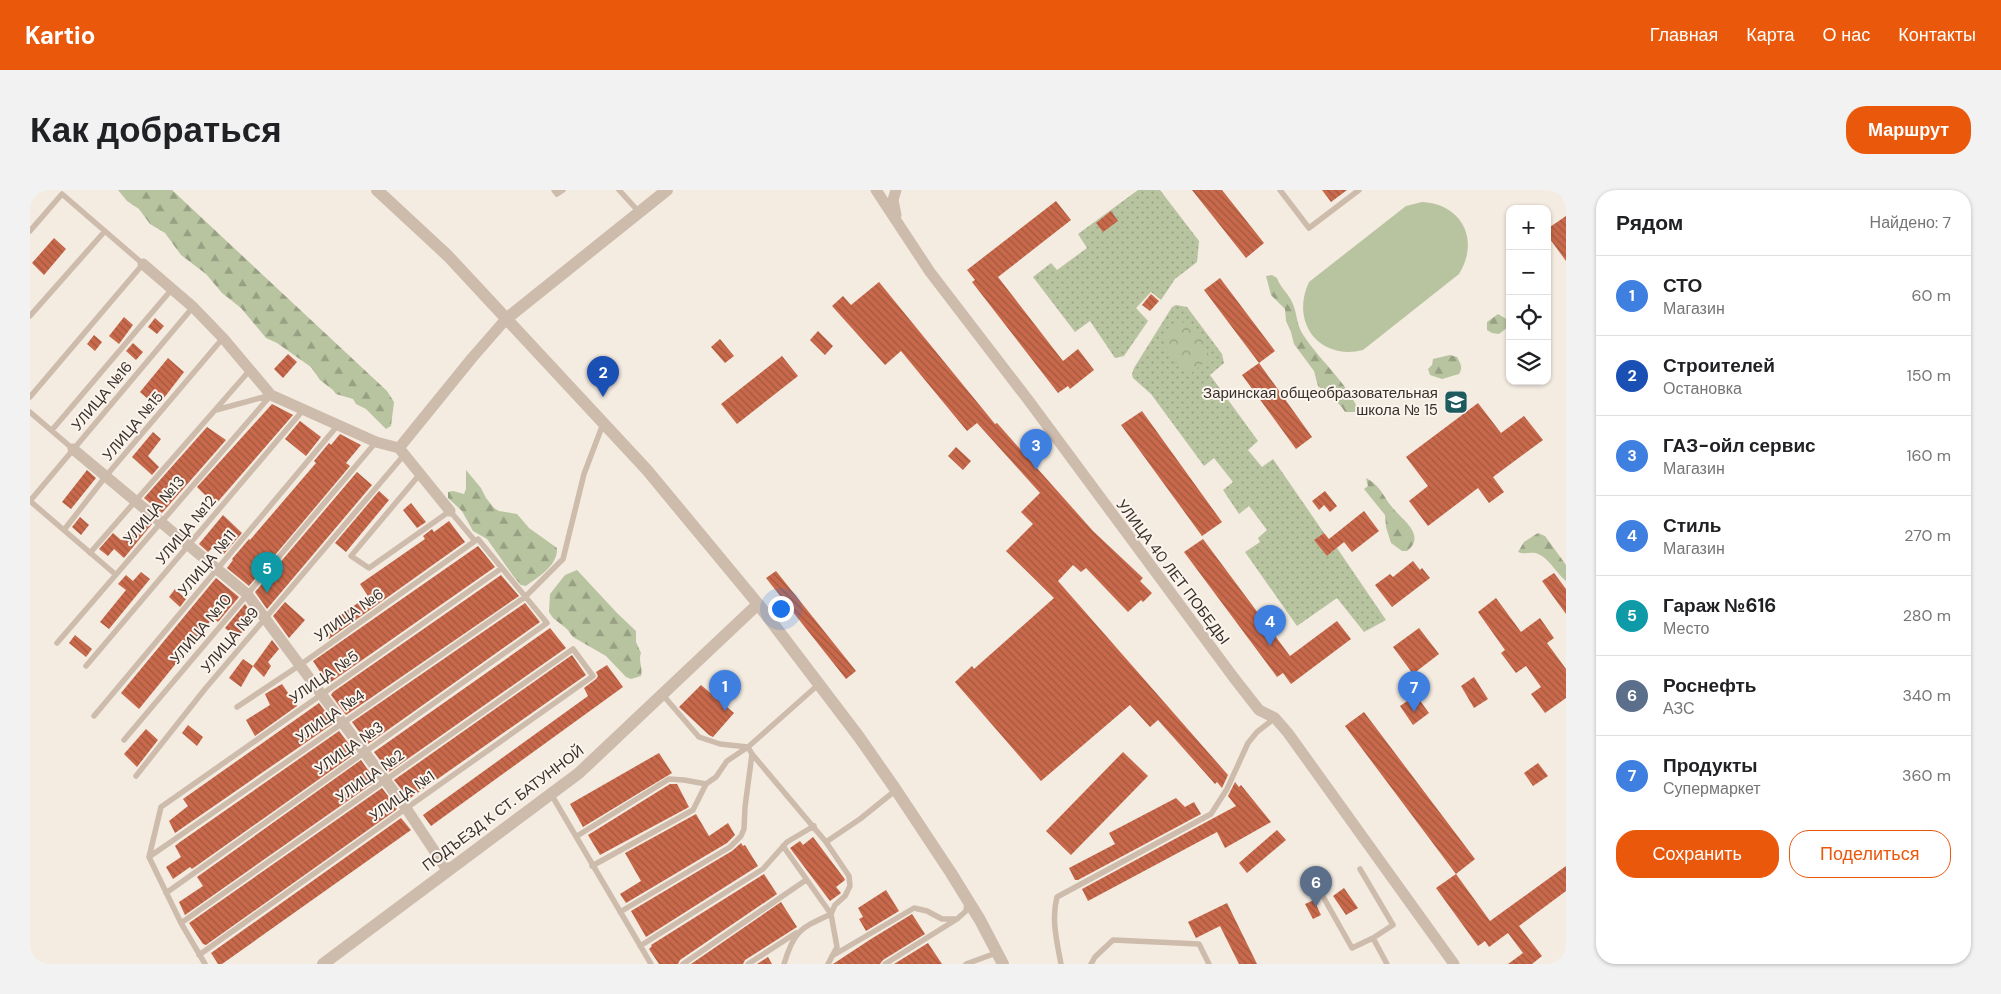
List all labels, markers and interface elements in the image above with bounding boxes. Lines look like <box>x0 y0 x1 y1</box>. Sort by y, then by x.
text: Kartio <box>25 20 95 51</box>
text: Главная <box>1650 23 1718 47</box>
text: Карта <box>1746 23 1795 47</box>
text: О нас <box>1823 23 1870 47</box>
text: Контакты <box>1898 23 1976 47</box>
button: Маршрут <box>1846 106 1971 154</box>
text: Как добраться <box>30 107 282 153</box>
map controls <box>1506 205 1551 385</box>
button: + <box>1506 205 1551 250</box>
text: Рядом <box>1616 209 1683 237</box>
text: Найдено: 7 <box>1870 212 1951 233</box>
button: − <box>1506 250 1551 295</box>
text: СТО <box>1663 273 1702 298</box>
text: 1 <box>1629 285 1635 306</box>
text: 60 m <box>1911 285 1951 306</box>
button: locate <box>1506 295 1551 340</box>
text: Магазин <box>1663 298 1725 319</box>
button: layers <box>1506 340 1551 385</box>
text: Строителей <box>1663 353 1775 378</box>
pin: 2 <box>587 356 619 397</box>
street label: УЛИЦА №16 <box>67 357 137 435</box>
text: 2 <box>1627 365 1637 386</box>
text: 150 m <box>1907 365 1951 386</box>
text: Остановка <box>1663 378 1742 399</box>
place label: Заринская общеобразовательная школа № 15 <box>1203 383 1438 420</box>
street label: УЛИЦА №15 <box>98 387 168 465</box>
school or university icon: Заринская общеобразовательная школа № 15 <box>1443 389 1469 415</box>
pin: 3 <box>1020 429 1052 470</box>
text: ГАЗ-ойл сервис <box>1663 433 1816 458</box>
text: 3 <box>1627 445 1637 466</box>
text: 160 m <box>1907 445 1951 466</box>
text: Магазин <box>1663 458 1725 479</box>
street label: УЛИЦА №13 <box>119 472 189 548</box>
street label: УЛИЦА №12 <box>151 491 221 569</box>
street label: УЛИЦА 40 ЛЕТ ПОБЕДЫ <box>1112 495 1234 649</box>
text: Стиль <box>1663 513 1721 538</box>
text: 4 <box>1627 525 1637 546</box>
text: 270 m <box>1904 525 1951 546</box>
street label: УЛИЦА №11 <box>174 526 240 600</box>
text: Магазин <box>1663 538 1725 559</box>
pin: 5 <box>251 552 283 593</box>
street label: УЛИЦА №6 <box>310 584 388 646</box>
street label: УЛИЦА №10 <box>166 590 236 668</box>
text: Гараж №616 <box>1663 593 1776 618</box>
your location <box>768 596 794 622</box>
street label: УЛИЦА №9 <box>197 603 263 677</box>
pin: 4 <box>1254 605 1286 646</box>
text: 5 <box>1627 605 1637 626</box>
text: 280 m <box>1903 605 1951 626</box>
text: Место <box>1663 618 1709 639</box>
street label: УЛИЦА №5 <box>285 646 363 708</box>
pin: 1 <box>709 670 741 711</box>
pin: 7 <box>1398 671 1430 712</box>
text: Роснефть <box>1663 673 1757 698</box>
street label: УЛИЦА №4 <box>292 685 368 747</box>
text: 6 <box>1627 685 1637 706</box>
text: 340 m <box>1902 685 1951 706</box>
text: АЗС <box>1663 698 1695 719</box>
street label: УЛИЦА №3 <box>311 717 387 779</box>
street label: ПОДЪЕЗД К СТ. БАТУННОЙ <box>418 741 588 875</box>
street label: УЛИЦА №2 <box>332 745 408 807</box>
text: Продукты <box>1663 753 1758 778</box>
text: 7 <box>1628 765 1636 786</box>
text: 360 m <box>1902 765 1951 786</box>
street label: УЛИЦА №1 <box>365 766 439 826</box>
text: Супермаркет <box>1663 778 1761 799</box>
button: Сохранить <box>1616 830 1779 878</box>
button: Поделиться <box>1789 830 1951 878</box>
pin: 6 <box>1300 866 1332 907</box>

